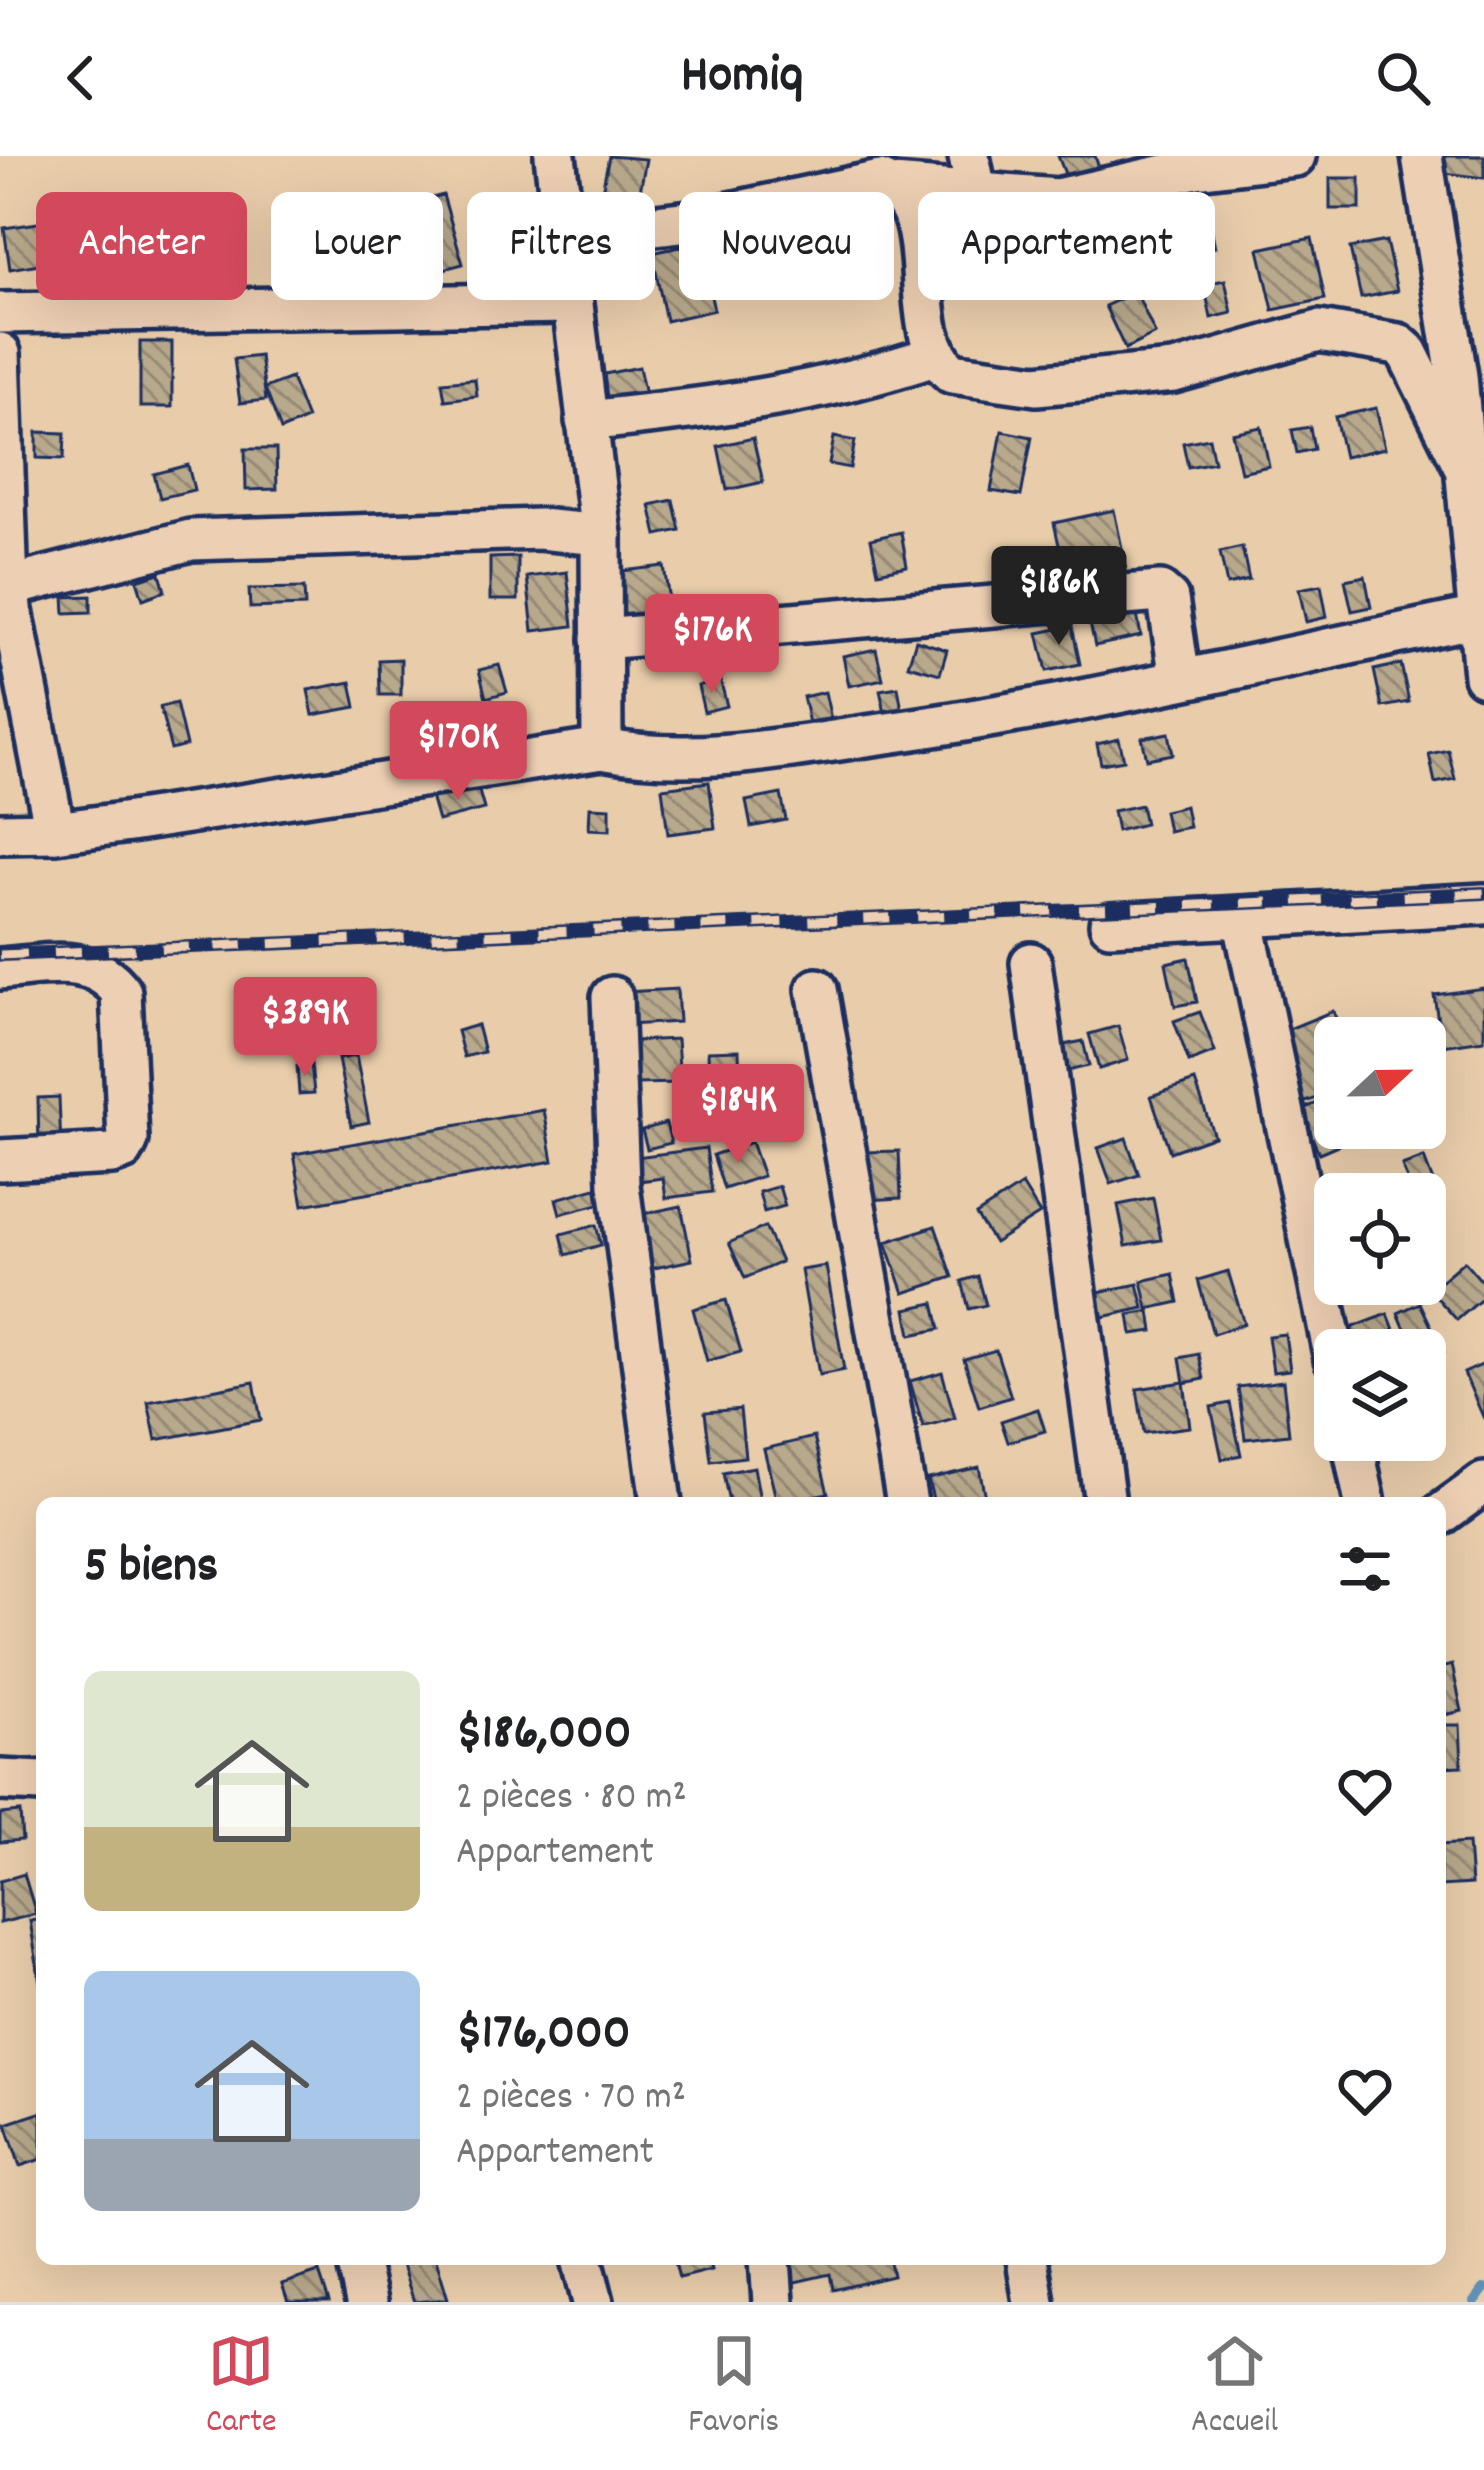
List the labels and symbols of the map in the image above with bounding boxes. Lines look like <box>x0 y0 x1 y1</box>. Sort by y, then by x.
pin: $186K <box>975 546 1143 648</box>
pin: $176K <box>628 594 796 696</box>
pin: $170K <box>374 701 542 803</box>
pin: $389K <box>221 977 389 1079</box>
north arrow <box>1314 1017 1446 1149</box>
pin: $184K <box>654 1064 822 1166</box>

